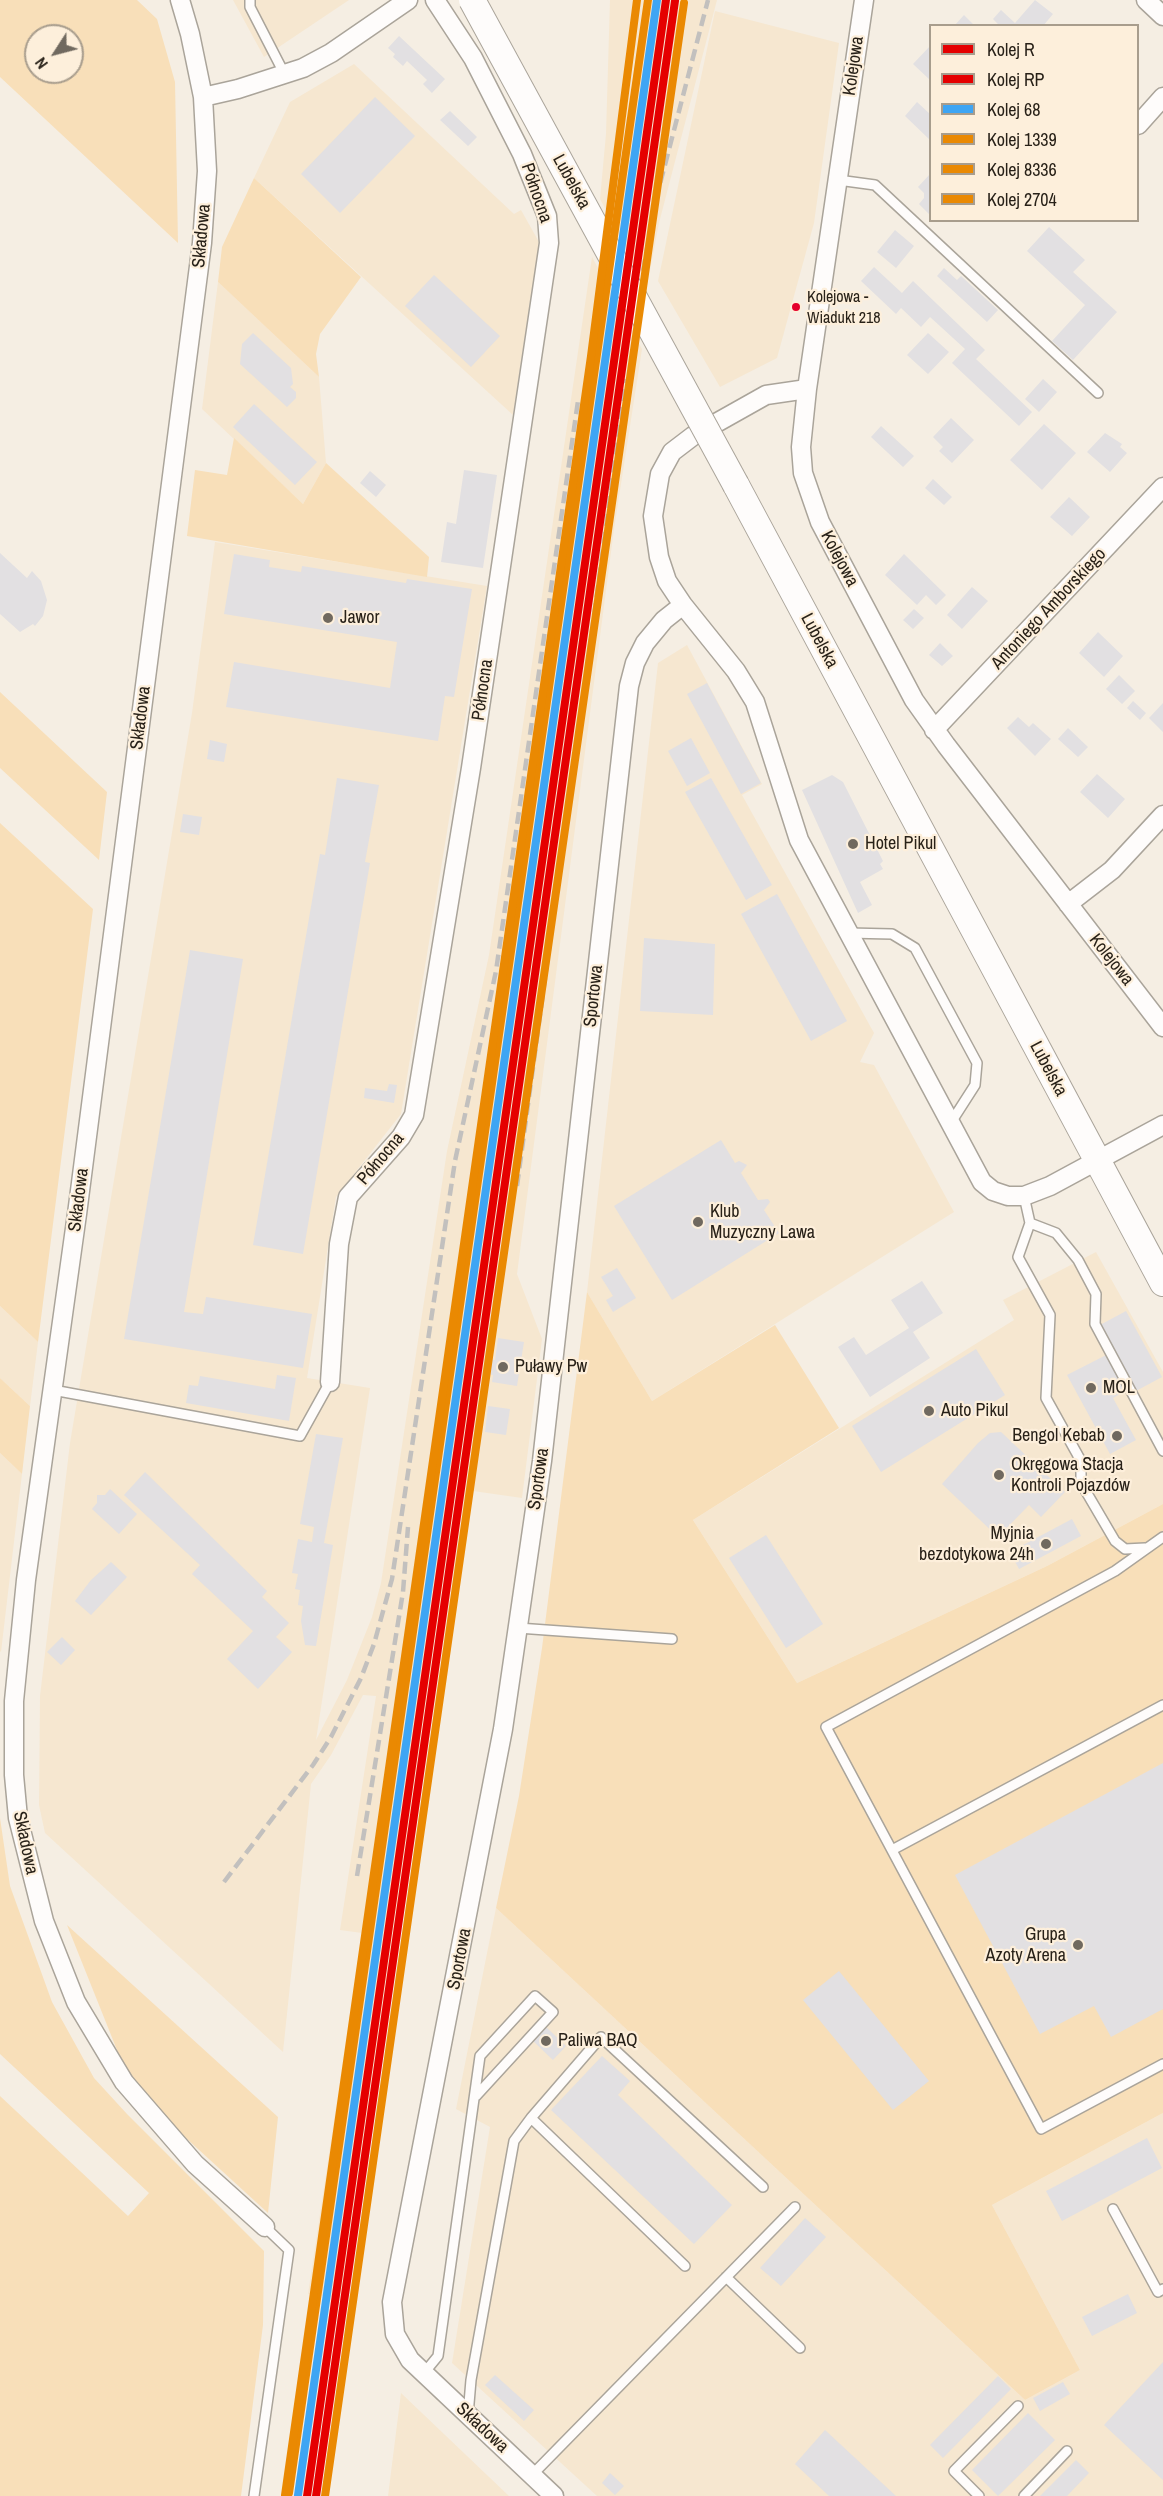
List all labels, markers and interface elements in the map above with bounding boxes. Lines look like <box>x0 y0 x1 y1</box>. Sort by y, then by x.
north arrow <box>24 24 84 84</box>
legend <box>929 24 1139 222</box>
street label: Kolejowa <box>839 35 869 97</box>
text: Kolej R <box>987 37 1035 62</box>
text: N <box>29 53 53 74</box>
text: Kolej RP <box>987 67 1044 92</box>
text: Kolej 68 <box>987 97 1040 122</box>
text: Kolej 1339 <box>987 127 1057 152</box>
street label: Lubelska <box>547 151 595 213</box>
text: Kolej 8336 <box>987 157 1057 182</box>
street label: Północna <box>516 160 556 226</box>
text: Kolej 2704 <box>987 187 1057 212</box>
street label: Składowa <box>188 203 216 269</box>
place label: Kolejowa - Wiadukt 218 <box>807 288 881 326</box>
marker: Kolejowa - Wiadukt 218 <box>790 301 802 313</box>
street label: Kolejowa <box>815 527 863 591</box>
street label: Antoniego Amborskiego <box>987 544 1111 674</box>
place label: Jawor <box>340 607 379 629</box>
street label: Lubelska <box>796 610 842 672</box>
marker: Jawor <box>321 611 335 625</box>
street label: Północna <box>468 658 498 722</box>
street label: Składowa <box>126 685 156 751</box>
place label: Hotel Pikul <box>865 833 936 855</box>
marker: Hotel Pikul <box>846 837 860 851</box>
street label: Kolejowa <box>1084 930 1138 990</box>
street label: Sportowa <box>580 964 608 1028</box>
street label: Lubelska <box>1025 1038 1071 1100</box>
street label: Północna <box>353 1128 409 1190</box>
street label: Składowa <box>64 1167 94 1233</box>
place label: Klub Muzyczny Lawa <box>710 1201 815 1244</box>
marker: Klub Muzyczny Lawa <box>691 1215 705 1229</box>
place label: Puławy Pw <box>515 1356 587 1378</box>
marker: Puławy Pw <box>496 1360 510 1374</box>
place label: MOL <box>1103 1377 1135 1399</box>
marker: MOL <box>1084 1381 1098 1395</box>
place label: Auto Pikul <box>941 1400 1008 1422</box>
marker: Auto Pikul <box>922 1404 936 1418</box>
place label: Bengol Kebab <box>1012 1425 1105 1447</box>
marker: Bengol Kebab <box>1110 1429 1124 1443</box>
street label: Sportowa <box>524 1447 554 1511</box>
place label: Okręgowa Stacja Kontroli Pojazdów <box>1011 1454 1130 1496</box>
marker: Okręgowa Stacja Kontroli Pojazdów <box>992 1468 1006 1482</box>
place label: Myjnia bezdotykowa 24h <box>919 1523 1034 1565</box>
marker: Myjnia bezdotykowa 24h <box>1039 1537 1053 1551</box>
street label: Składowa <box>8 1809 42 1877</box>
place label: Grupa Azoty Arena <box>986 1924 1066 1966</box>
street label: Sportowa <box>443 1926 477 1992</box>
marker: Grupa Azoty Arena <box>1071 1938 1085 1952</box>
place label: Paliwa BAQ <box>558 2030 638 2052</box>
marker: Paliwa BAQ <box>539 2034 553 2048</box>
street label: Składowa <box>451 2398 513 2458</box>

